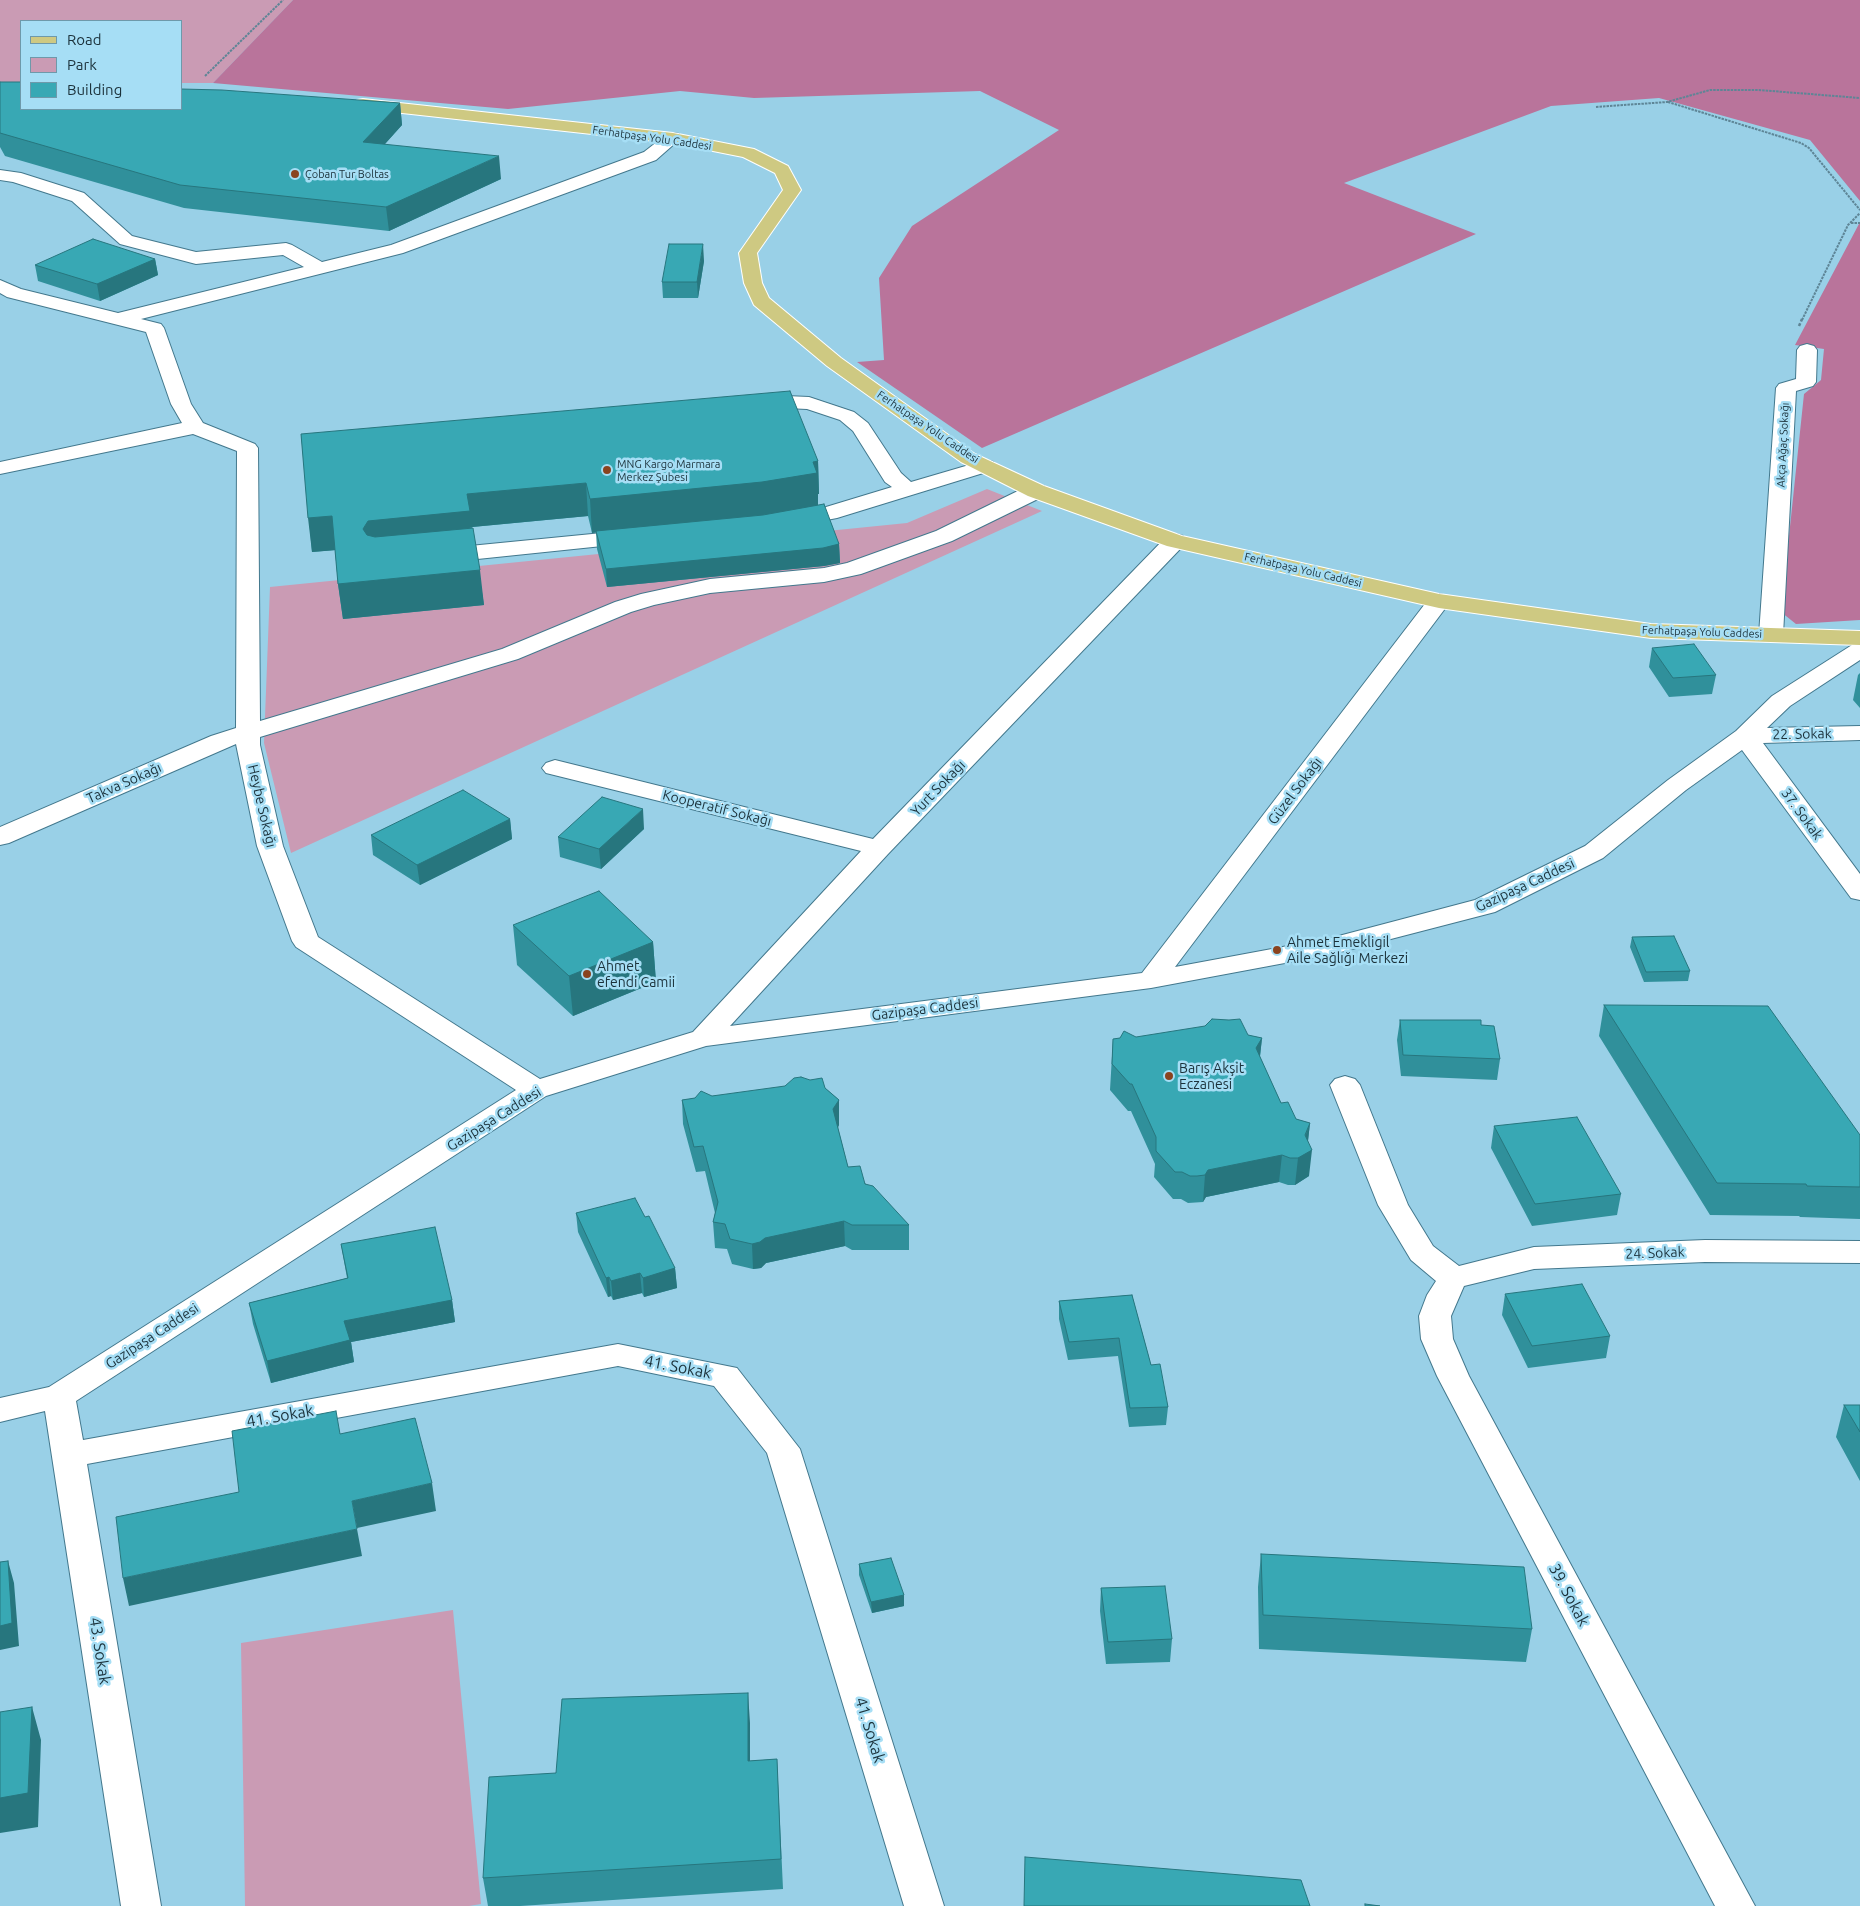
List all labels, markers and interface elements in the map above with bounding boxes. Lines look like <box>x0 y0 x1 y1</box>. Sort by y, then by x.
legend <box>20 20 182 110</box>
text: Road <box>67 31 102 48</box>
text: Park <box>67 56 97 73</box>
text: Building <box>67 81 122 98</box>
street label: Ferhatpaşa Yolu Caddesi <box>592 123 712 153</box>
place label: Çoban Tur Boltas <box>305 167 389 181</box>
marker: Çoban Tur Boltas <box>289 168 301 180</box>
street label: Ferhatpaşa Yolu Caddesi <box>875 388 981 466</box>
street label: Akça Ağaç Sokağı <box>1774 402 1792 488</box>
place label: MNG Kargo Marmara Merkez Şubesi <box>617 457 720 483</box>
marker: MNG Kargo Marmara Merkez Şubesi <box>601 464 613 476</box>
street label: Ferhatpaşa Yolu Caddesi <box>1243 550 1363 590</box>
street label: Ferhatpaşa Yolu Caddesi <box>1642 623 1762 641</box>
street label: 22. Sokak <box>1772 725 1832 743</box>
street label: Güzel Sokağı <box>1264 754 1326 828</box>
street label: Yurt Sokağı <box>907 757 969 819</box>
street label: Takva Sokağı <box>84 759 164 807</box>
street label: Heybe Sokağı <box>244 763 280 849</box>
street label: 37. Sokak <box>1778 785 1826 843</box>
street label: Kooperatif Sokağı <box>661 786 773 830</box>
street label: Gazipaşa Caddesi <box>1473 855 1577 915</box>
place label: Ahmet Emekligil Aile Sağlığı Merkezi <box>1287 934 1408 966</box>
marker: Ahmet Emekligil Aile Sağlığı Merkezi <box>1271 944 1283 956</box>
place label: Ahmet efendi Camii <box>597 958 675 990</box>
marker: Ahmet efendi Camii <box>581 968 593 980</box>
street label: Gazipaşa Caddesi <box>871 994 979 1024</box>
place label: Barış Akşit Eczanesi <box>1179 1060 1244 1092</box>
marker: Barış Akşit Eczanesi <box>1163 1070 1175 1082</box>
street label: Gazipaşa Caddesi <box>444 1083 544 1155</box>
street label: 24. Sokak <box>1625 1244 1685 1262</box>
street label: Gazipaşa Caddesi <box>102 1300 202 1372</box>
street label: 41. Sokak <box>643 1351 713 1383</box>
street label: 41. Sokak <box>245 1401 315 1431</box>
street label: 39. Sokak <box>1545 1561 1593 1629</box>
street label: 43. Sokak <box>85 1616 115 1686</box>
street label: 41. Sokak <box>851 1695 889 1765</box>

